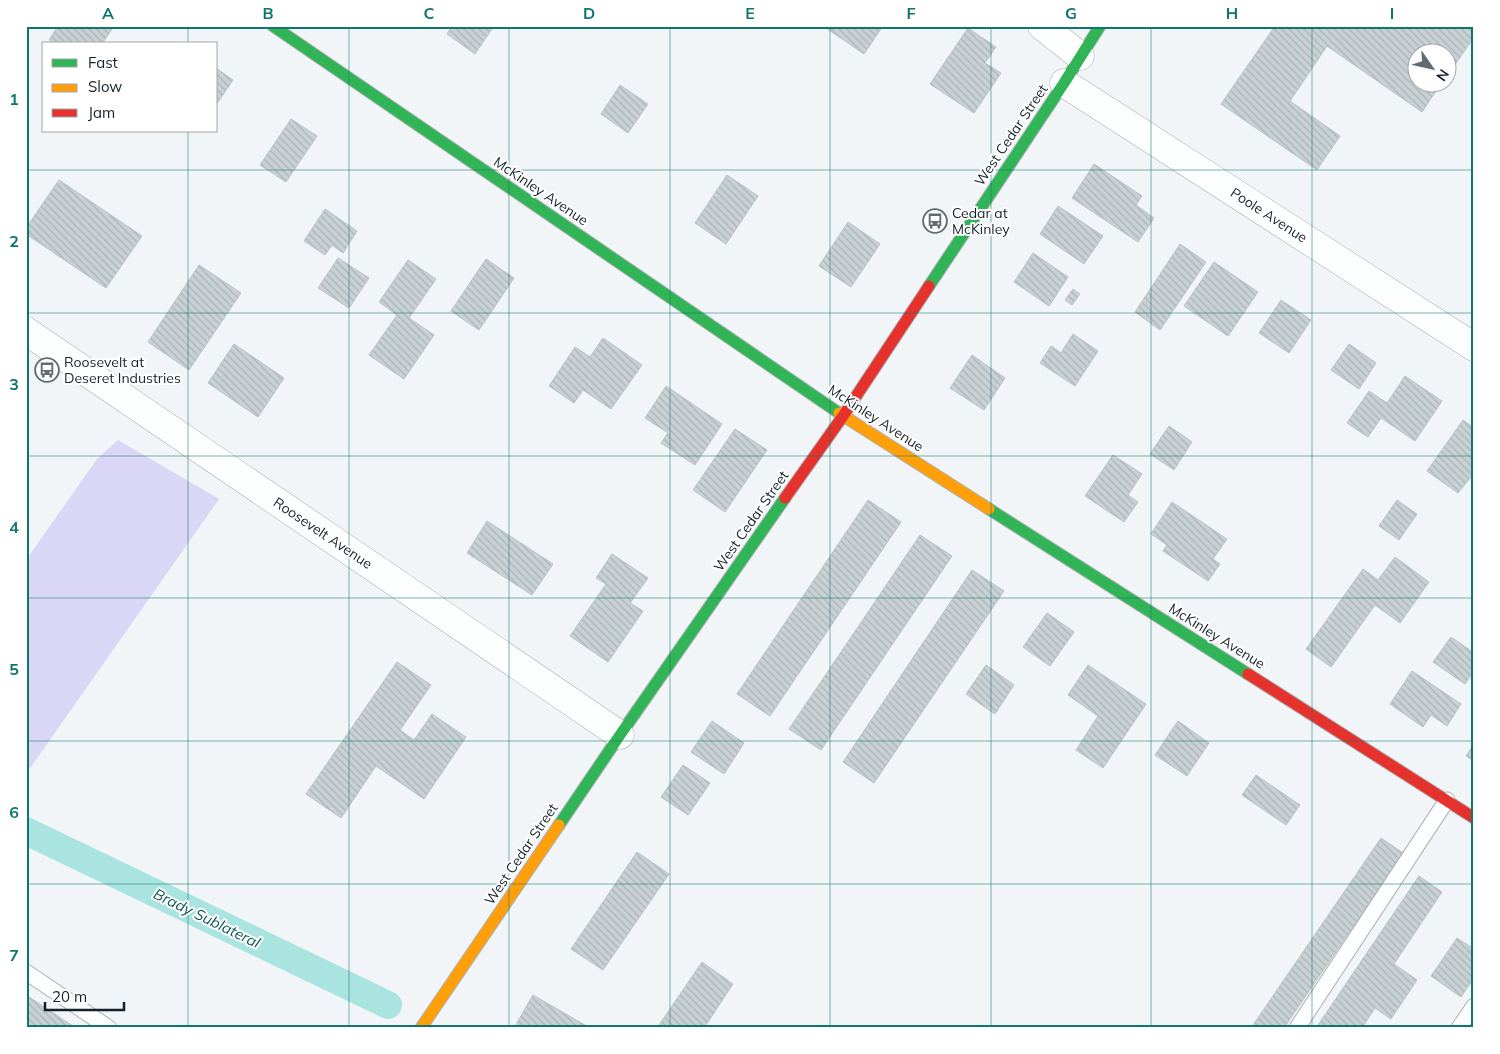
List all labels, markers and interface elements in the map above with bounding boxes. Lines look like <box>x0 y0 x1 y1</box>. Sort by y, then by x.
text: A <box>102 3 114 23</box>
text: B <box>262 3 274 23</box>
text: C <box>424 3 435 23</box>
text: D <box>583 3 595 23</box>
text: E <box>745 3 755 23</box>
text: F <box>906 3 916 23</box>
text: G <box>1065 3 1077 23</box>
text: H <box>1226 3 1238 23</box>
text: I <box>1390 3 1394 23</box>
legend <box>42 42 218 132</box>
north arrow <box>1408 42 1458 92</box>
text: Fast <box>88 53 118 72</box>
text: N <box>1432 66 1453 85</box>
text: Slow <box>88 77 122 96</box>
street label: West Cedar Street <box>970 81 1052 189</box>
text: 1 <box>9 89 19 109</box>
text: Jam <box>88 103 115 122</box>
street label: McKinley Avenue <box>490 153 592 229</box>
street label: Poole Avenue <box>1227 183 1311 247</box>
place label: Cedar at McKinley <box>952 204 1010 238</box>
bus stop icon: Cedar at McKinley <box>922 208 948 234</box>
text: 2 <box>9 231 19 251</box>
place label: Roosevelt at Deseret Industries <box>64 353 181 387</box>
bus stop icon: Roosevelt at Deseret Industries <box>34 357 60 383</box>
text: 3 <box>9 374 19 394</box>
street label: McKinley Avenue <box>825 380 927 456</box>
street label: West Cedar Street <box>710 467 792 575</box>
street label: Roosevelt Avenue <box>270 493 376 573</box>
text: 4 <box>9 517 19 537</box>
street label: McKinley Avenue <box>1166 599 1268 673</box>
text: 5 <box>9 659 19 679</box>
street label: West Cedar Street <box>480 800 562 908</box>
text: 6 <box>9 802 19 822</box>
water label: Brady Sublateral <box>151 884 264 952</box>
text: 7 <box>9 945 19 965</box>
scale bar <box>45 979 124 1011</box>
text: 20 m <box>52 987 87 1006</box>

